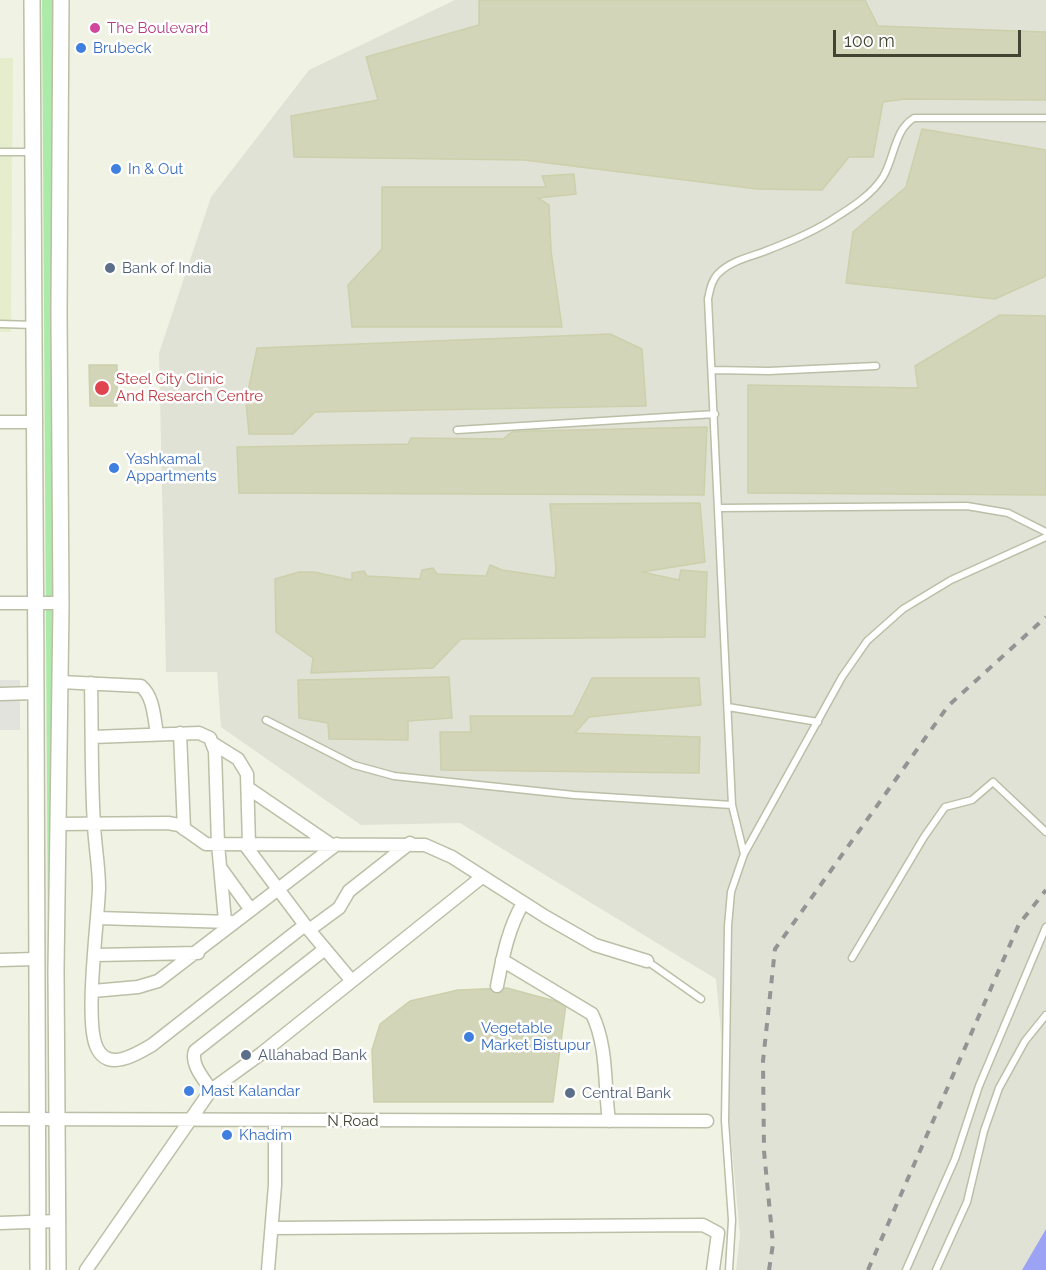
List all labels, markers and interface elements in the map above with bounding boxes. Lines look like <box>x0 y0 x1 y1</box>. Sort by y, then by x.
scale bar <box>836 18 1024 56</box>
place label: The Boulevard <box>107 19 208 37</box>
marker: The Boulevard <box>88 21 102 35</box>
text: 100 m <box>844 30 895 51</box>
place label: Brubeck <box>93 39 151 57</box>
marker: Brubeck <box>74 41 88 55</box>
place label: In & Out <box>128 160 183 178</box>
marker: In & Out <box>109 162 123 176</box>
place label: Bank of India <box>122 259 211 277</box>
marker: Bank of India <box>103 261 117 275</box>
place label: Steel City Clinic And Research Centre <box>116 370 263 405</box>
marker: Steel City Clinic And Research Centre <box>93 379 111 397</box>
place label: Yashkamal Appartments <box>126 450 217 485</box>
marker: Yashkamal Appartments <box>107 461 121 475</box>
place label: Vegetable Market Bistupur <box>481 1019 591 1054</box>
marker: Vegetable Market Bistupur <box>462 1030 476 1044</box>
place label: Allahabad Bank <box>258 1046 367 1064</box>
marker: Allahabad Bank <box>239 1048 253 1062</box>
place label: Mast Kalandar <box>201 1082 300 1100</box>
marker: Mast Kalandar <box>182 1084 196 1098</box>
place label: Central Bank <box>582 1084 671 1102</box>
marker: Central Bank <box>563 1086 577 1100</box>
street label: N Road <box>327 1112 379 1130</box>
place label: Khadim <box>239 1126 292 1144</box>
marker: Khadim <box>220 1128 234 1142</box>

